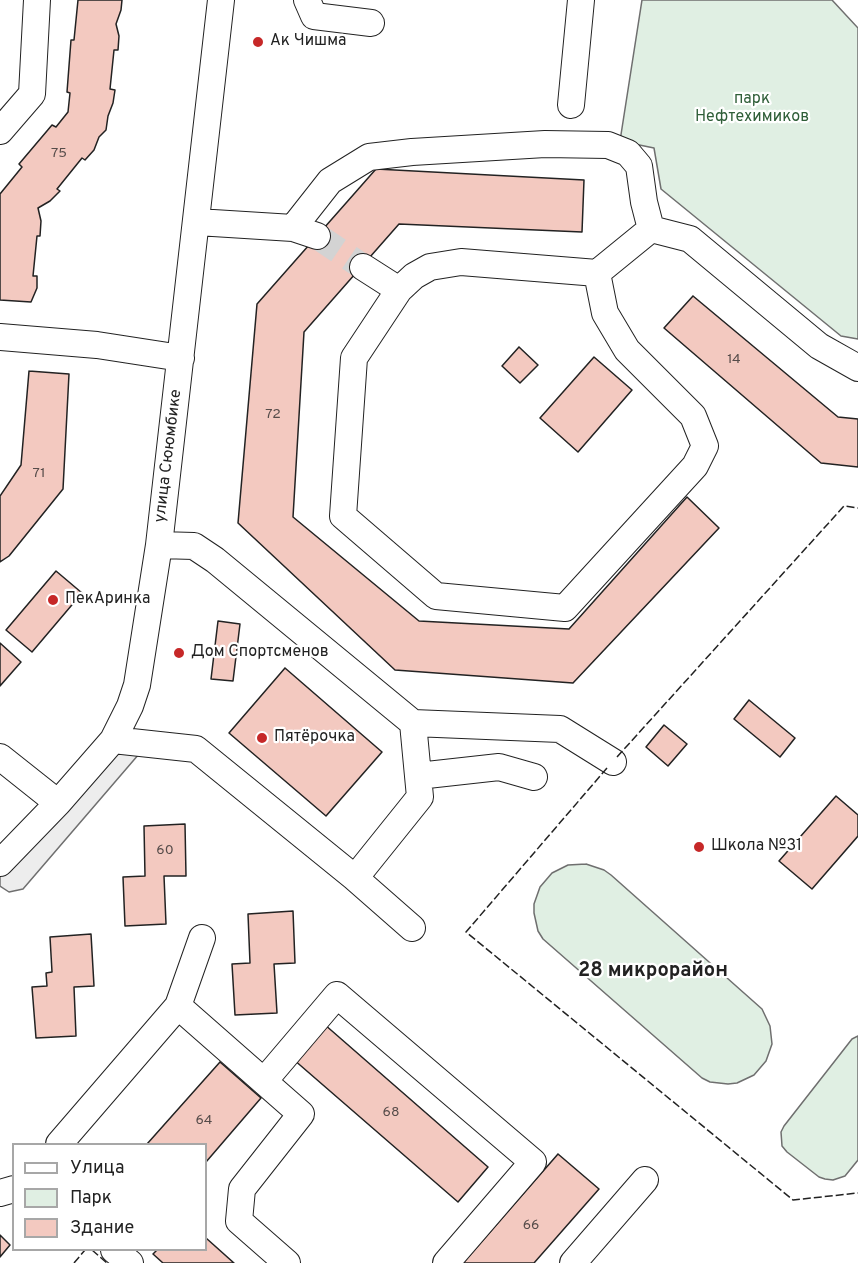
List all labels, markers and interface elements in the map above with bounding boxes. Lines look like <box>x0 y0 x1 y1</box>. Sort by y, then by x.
place label: Ак Чишма <box>270 32 346 52</box>
marker: Ак Чишма <box>251 35 265 49</box>
park label: парк Нефтехимиков <box>695 90 809 128</box>
house number: 75 <box>51 146 67 162</box>
house number: 14 <box>727 352 741 368</box>
street label: улица Сююмбике <box>151 388 187 524</box>
house number: 72 <box>265 407 281 423</box>
house number: 71 <box>33 466 45 482</box>
place label: ПекАринка <box>65 590 150 610</box>
marker: ПекАринка <box>46 593 60 607</box>
place label: Дом Спортсменов <box>191 643 329 663</box>
marker: Дом Спортсменов <box>172 646 186 660</box>
place label: Пятёрочка <box>274 728 355 748</box>
marker: Пятёрочка <box>255 731 269 745</box>
place label: Школа №31 <box>711 837 802 857</box>
marker: Школа №31 <box>692 840 706 854</box>
house number: 60 <box>156 843 174 859</box>
district label: 28 микрорайон <box>578 960 728 984</box>
house number: 68 <box>383 1105 399 1121</box>
house number: 64 <box>195 1113 213 1129</box>
legend <box>12 1143 207 1251</box>
text: Улица <box>70 1157 124 1180</box>
text: Парк <box>70 1187 112 1210</box>
text: Здание <box>70 1217 134 1240</box>
house number: 66 <box>523 1218 539 1234</box>

